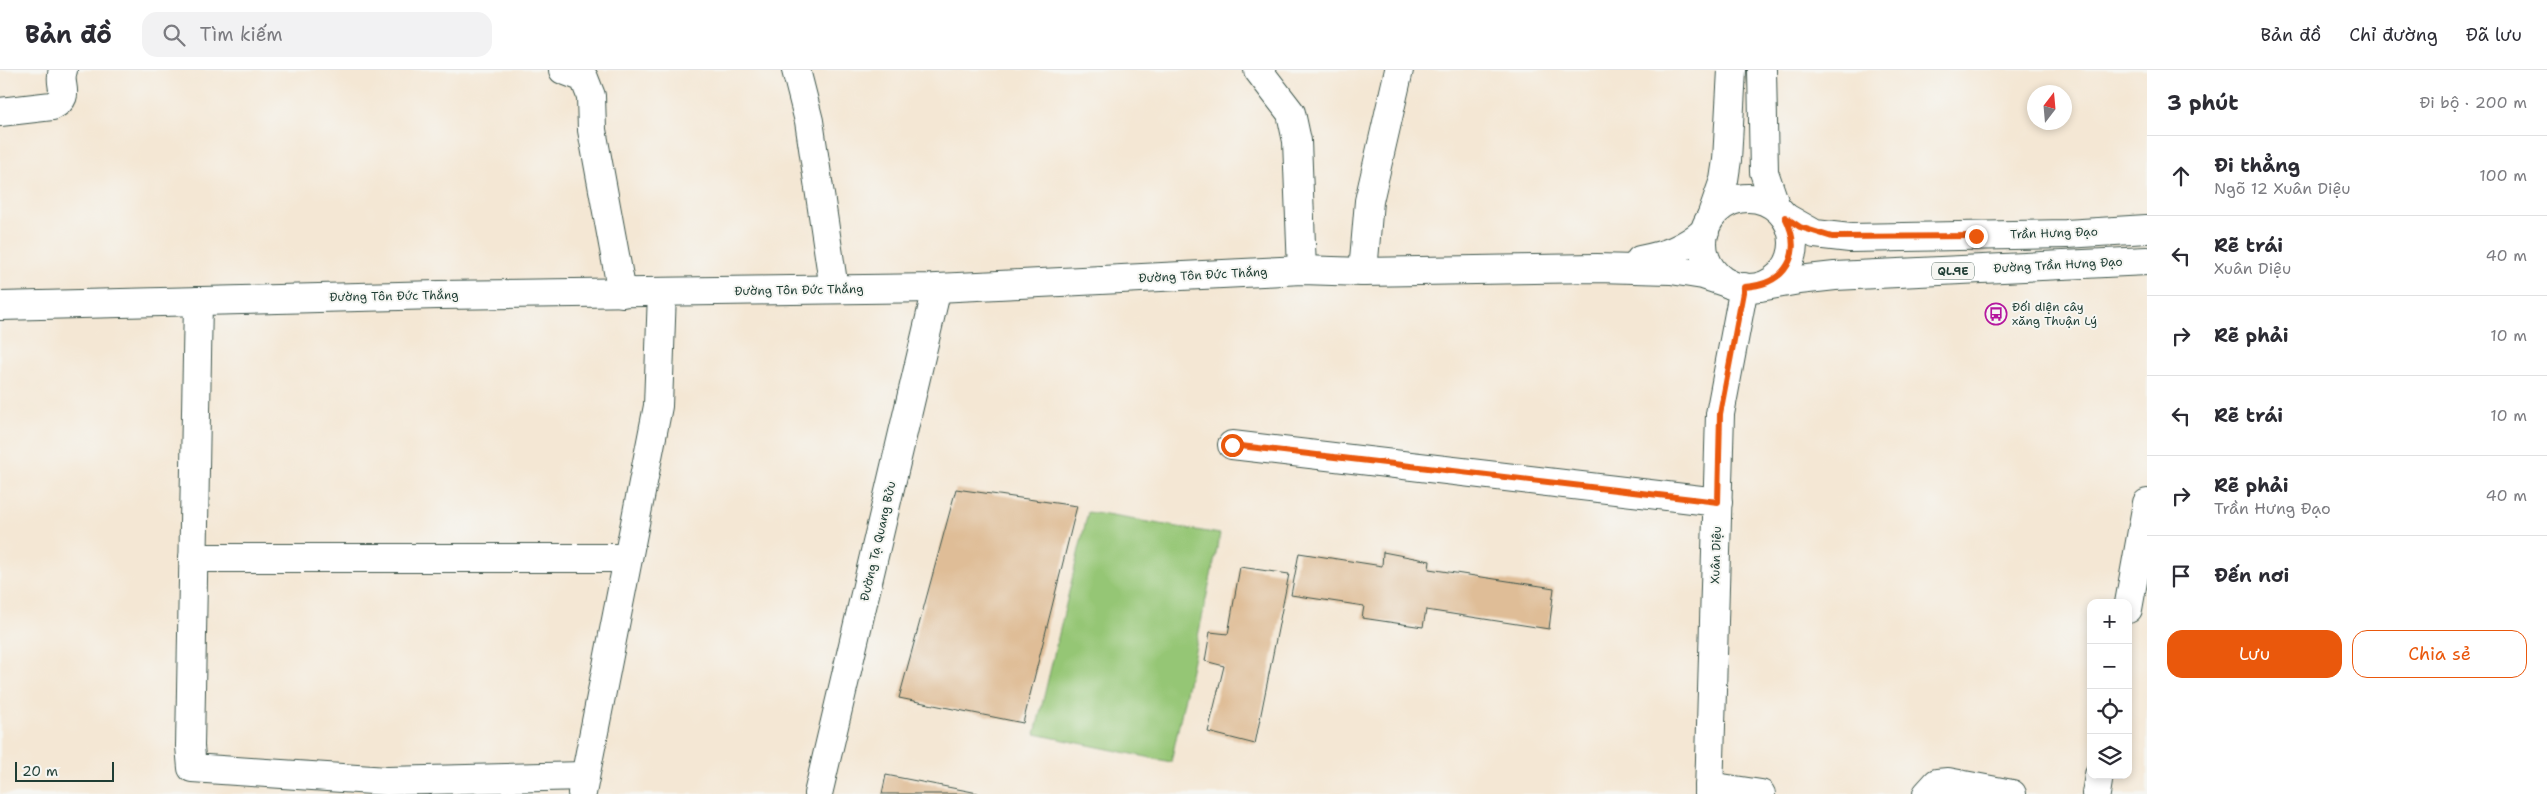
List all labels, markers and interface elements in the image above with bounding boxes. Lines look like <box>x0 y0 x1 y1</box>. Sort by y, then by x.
search box <box>142 12 492 57</box>
text: Bản đồ <box>25 19 112 51</box>
icon: search <box>160 21 188 49</box>
text: Tìm kiếm <box>200 22 283 47</box>
text: Bản đồ <box>2260 23 2321 47</box>
text: Chỉ đường <box>2349 23 2438 47</box>
text: Đã lưu <box>2466 23 2522 47</box>
north arrow <box>2027 85 2072 130</box>
text: 3 phút <box>2167 89 2239 117</box>
text: Đi bộ · 200 m <box>2419 92 2527 113</box>
text: Đi thẳng <box>2214 153 2300 178</box>
icon: ahead <box>2167 162 2195 190</box>
text: 100 m <box>2479 165 2527 186</box>
text: Ngõ 12 Xuân Diệu <box>2214 178 2351 199</box>
street label: Trần Hưng Đạo <box>2010 223 2098 243</box>
route end <box>1965 225 1988 248</box>
text: Rẽ trái <box>2214 233 2283 258</box>
icon: left <box>2167 242 2195 270</box>
text: 40 m <box>2485 245 2527 266</box>
street label: Đường Trần Hưng Đạo <box>1993 254 2123 276</box>
text: Xuân Diệu <box>2214 258 2291 279</box>
road number: QL.9E <box>1932 262 1974 280</box>
street label: Đường Tôn Đức Thắng <box>1138 264 1268 286</box>
street label: Đường Tôn Đức Thắng <box>734 281 864 299</box>
street label: Đường Tôn Đức Thắng <box>329 287 459 305</box>
place label: Đối diện cây xăng Thuận Lý <box>2012 299 2097 329</box>
bus stop icon: Đối diện cây xăng Thuận Lý <box>1984 302 2008 326</box>
icon: right <box>2167 322 2195 350</box>
text: Rẽ phải <box>2214 323 2289 348</box>
text: 10 m <box>2490 325 2527 346</box>
icon: left <box>2167 402 2195 430</box>
text: Rẽ trái <box>2214 403 2283 428</box>
text: 10 m <box>2490 405 2527 426</box>
route start <box>1221 434 1244 457</box>
text: Rẽ phải <box>2214 473 2289 498</box>
street label: Đường Tạ Quang Bửu <box>856 479 900 603</box>
icon: right <box>2167 482 2195 510</box>
text: 40 m <box>2485 485 2527 506</box>
text: Trần Hưng Đạo <box>2214 498 2331 519</box>
street label: Xuân Diệu <box>1707 526 1725 584</box>
icon: arrive <box>2167 562 2195 590</box>
text: Đến nơi <box>2214 563 2289 588</box>
map controls <box>2087 599 2132 779</box>
button: + <box>2087 599 2132 644</box>
button: Lưu <box>2167 630 2342 678</box>
button: Chia sẻ <box>2352 630 2527 678</box>
button: − <box>2087 644 2132 689</box>
button: locate <box>2087 689 2132 734</box>
button: layers <box>2087 734 2132 779</box>
scale bar <box>15 759 114 782</box>
text: 20 m <box>22 762 58 780</box>

